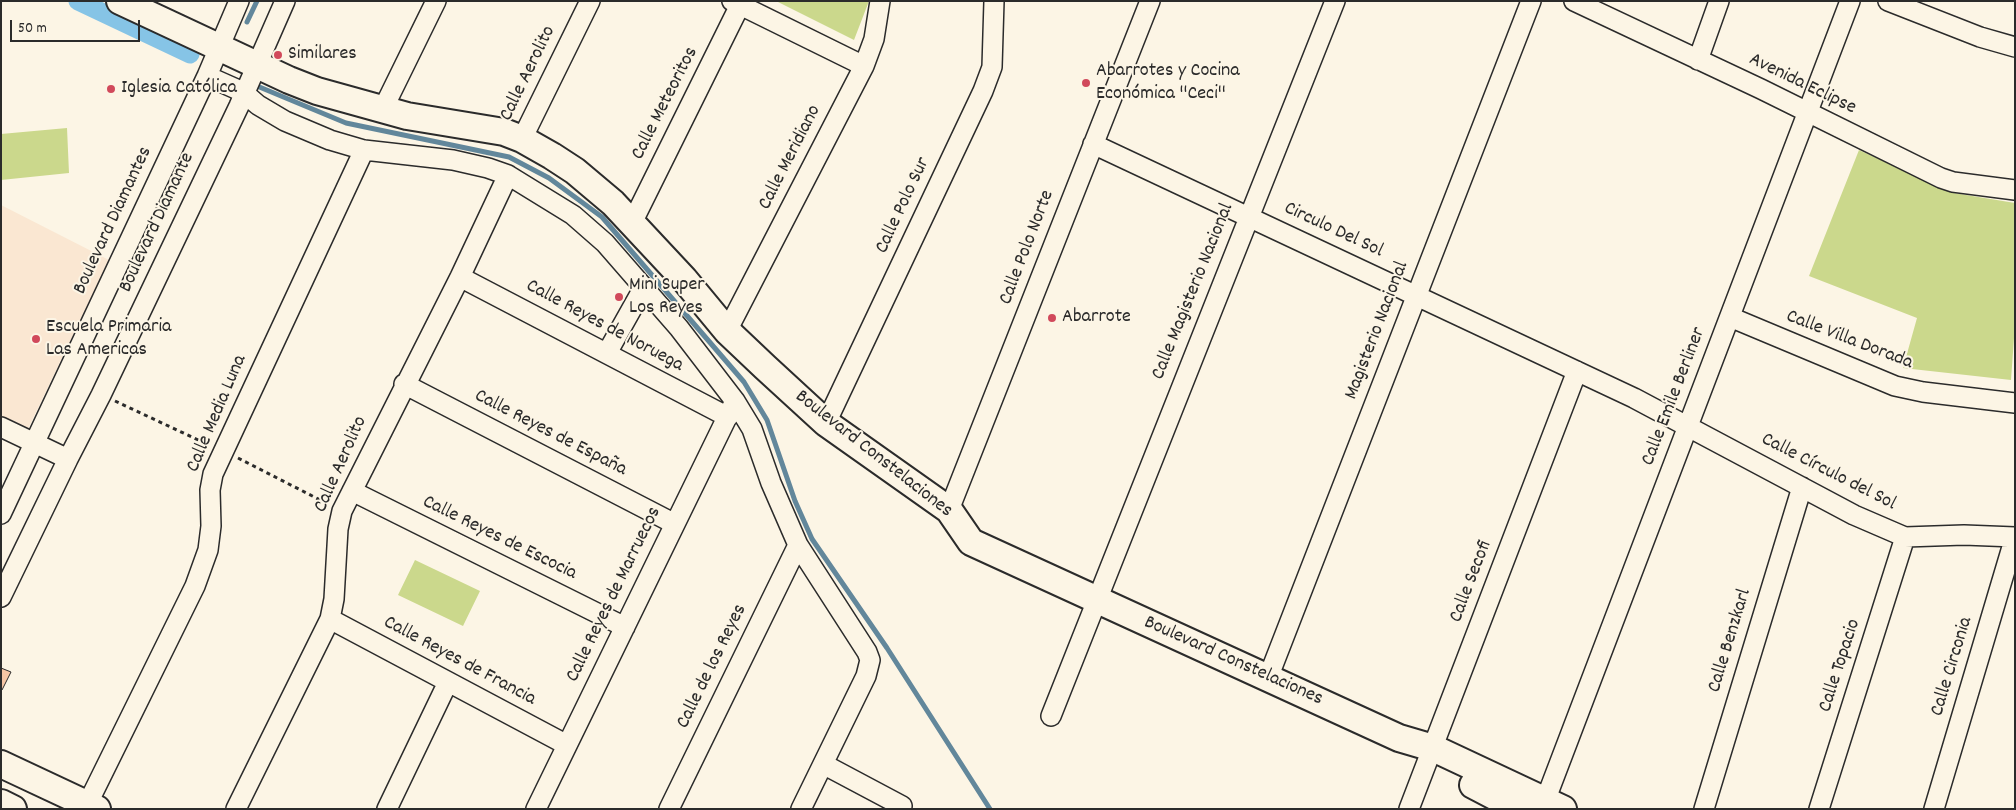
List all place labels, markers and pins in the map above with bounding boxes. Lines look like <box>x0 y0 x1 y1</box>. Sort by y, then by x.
place label: Similares <box>288 43 357 67</box>
marker: Similares <box>272 49 284 61</box>
place label: Abarrotes y Cocina Económica ''Ceci'' <box>1096 60 1240 107</box>
place label: Iglesia Católica <box>121 77 237 101</box>
marker: Abarrotes y Cocina Económica ''Ceci'' <box>1080 77 1092 89</box>
marker: Iglesia Católica <box>105 83 117 95</box>
place label: Mini Super Los Reyes <box>629 274 705 321</box>
marker: Mini Super Los Reyes <box>613 291 625 303</box>
place label: Abarrote <box>1062 306 1131 330</box>
marker: Abarrote <box>1046 312 1058 324</box>
place label: Escuela Primaria Las Americas <box>46 316 171 363</box>
marker: Escuela Primaria Las Americas <box>30 333 42 345</box>

